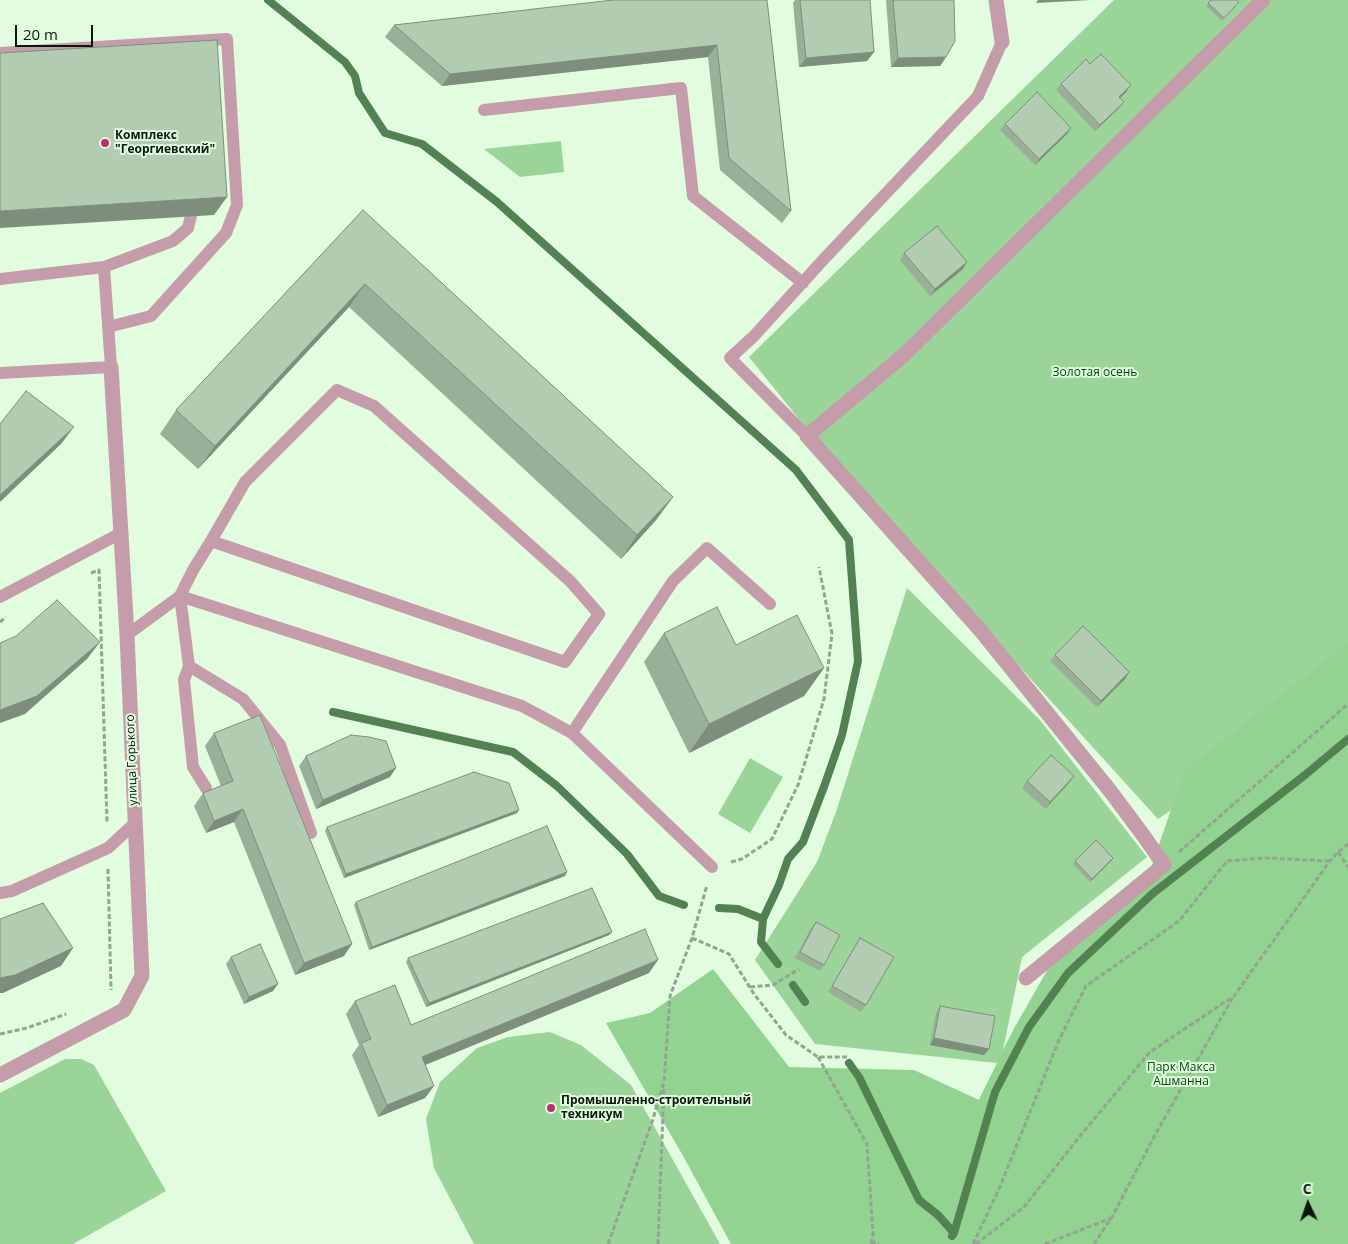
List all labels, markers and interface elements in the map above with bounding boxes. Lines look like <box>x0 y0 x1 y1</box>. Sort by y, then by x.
scale bar <box>18 15 95 47</box>
text: 20 m <box>23 24 58 44</box>
place label: Комплекс "Георгиевский" <box>115 129 215 157</box>
marker: Комплекс "Георгиевский" <box>99 137 111 149</box>
park label: Золотая осень <box>1053 366 1137 380</box>
street label: улица Горького <box>123 714 141 806</box>
park label: Парк Макса Ашманна <box>1147 1061 1215 1089</box>
place label: Промышленно-строительный техникум <box>561 1094 751 1122</box>
marker: Промышленно-строительный техникум <box>545 1102 557 1114</box>
north arrow <box>1283 1179 1333 1229</box>
text: С <box>1302 1179 1312 1198</box>

